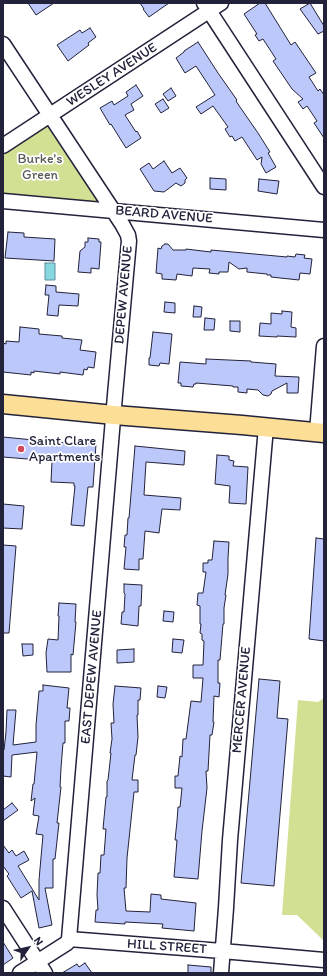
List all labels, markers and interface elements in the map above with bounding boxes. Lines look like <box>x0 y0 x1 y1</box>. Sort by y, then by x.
street label: WESLEY AVENUE <box>64 39 160 111</box>
park label: Burke's Green <box>17 151 63 184</box>
street label: BEARD AVENUE <box>115 202 213 228</box>
street label: DEPEW AVENUE <box>111 245 137 345</box>
place label: Saint Clare Apartments <box>29 433 101 466</box>
marker: Saint Clare Apartments <box>16 444 26 454</box>
street label: EAST DEPEW AVENUE <box>78 609 106 745</box>
street label: MERCER AVENUE <box>229 646 255 754</box>
north arrow <box>8 928 48 968</box>
text: N <box>31 934 46 948</box>
street label: HILL STREET <box>127 936 207 958</box>

